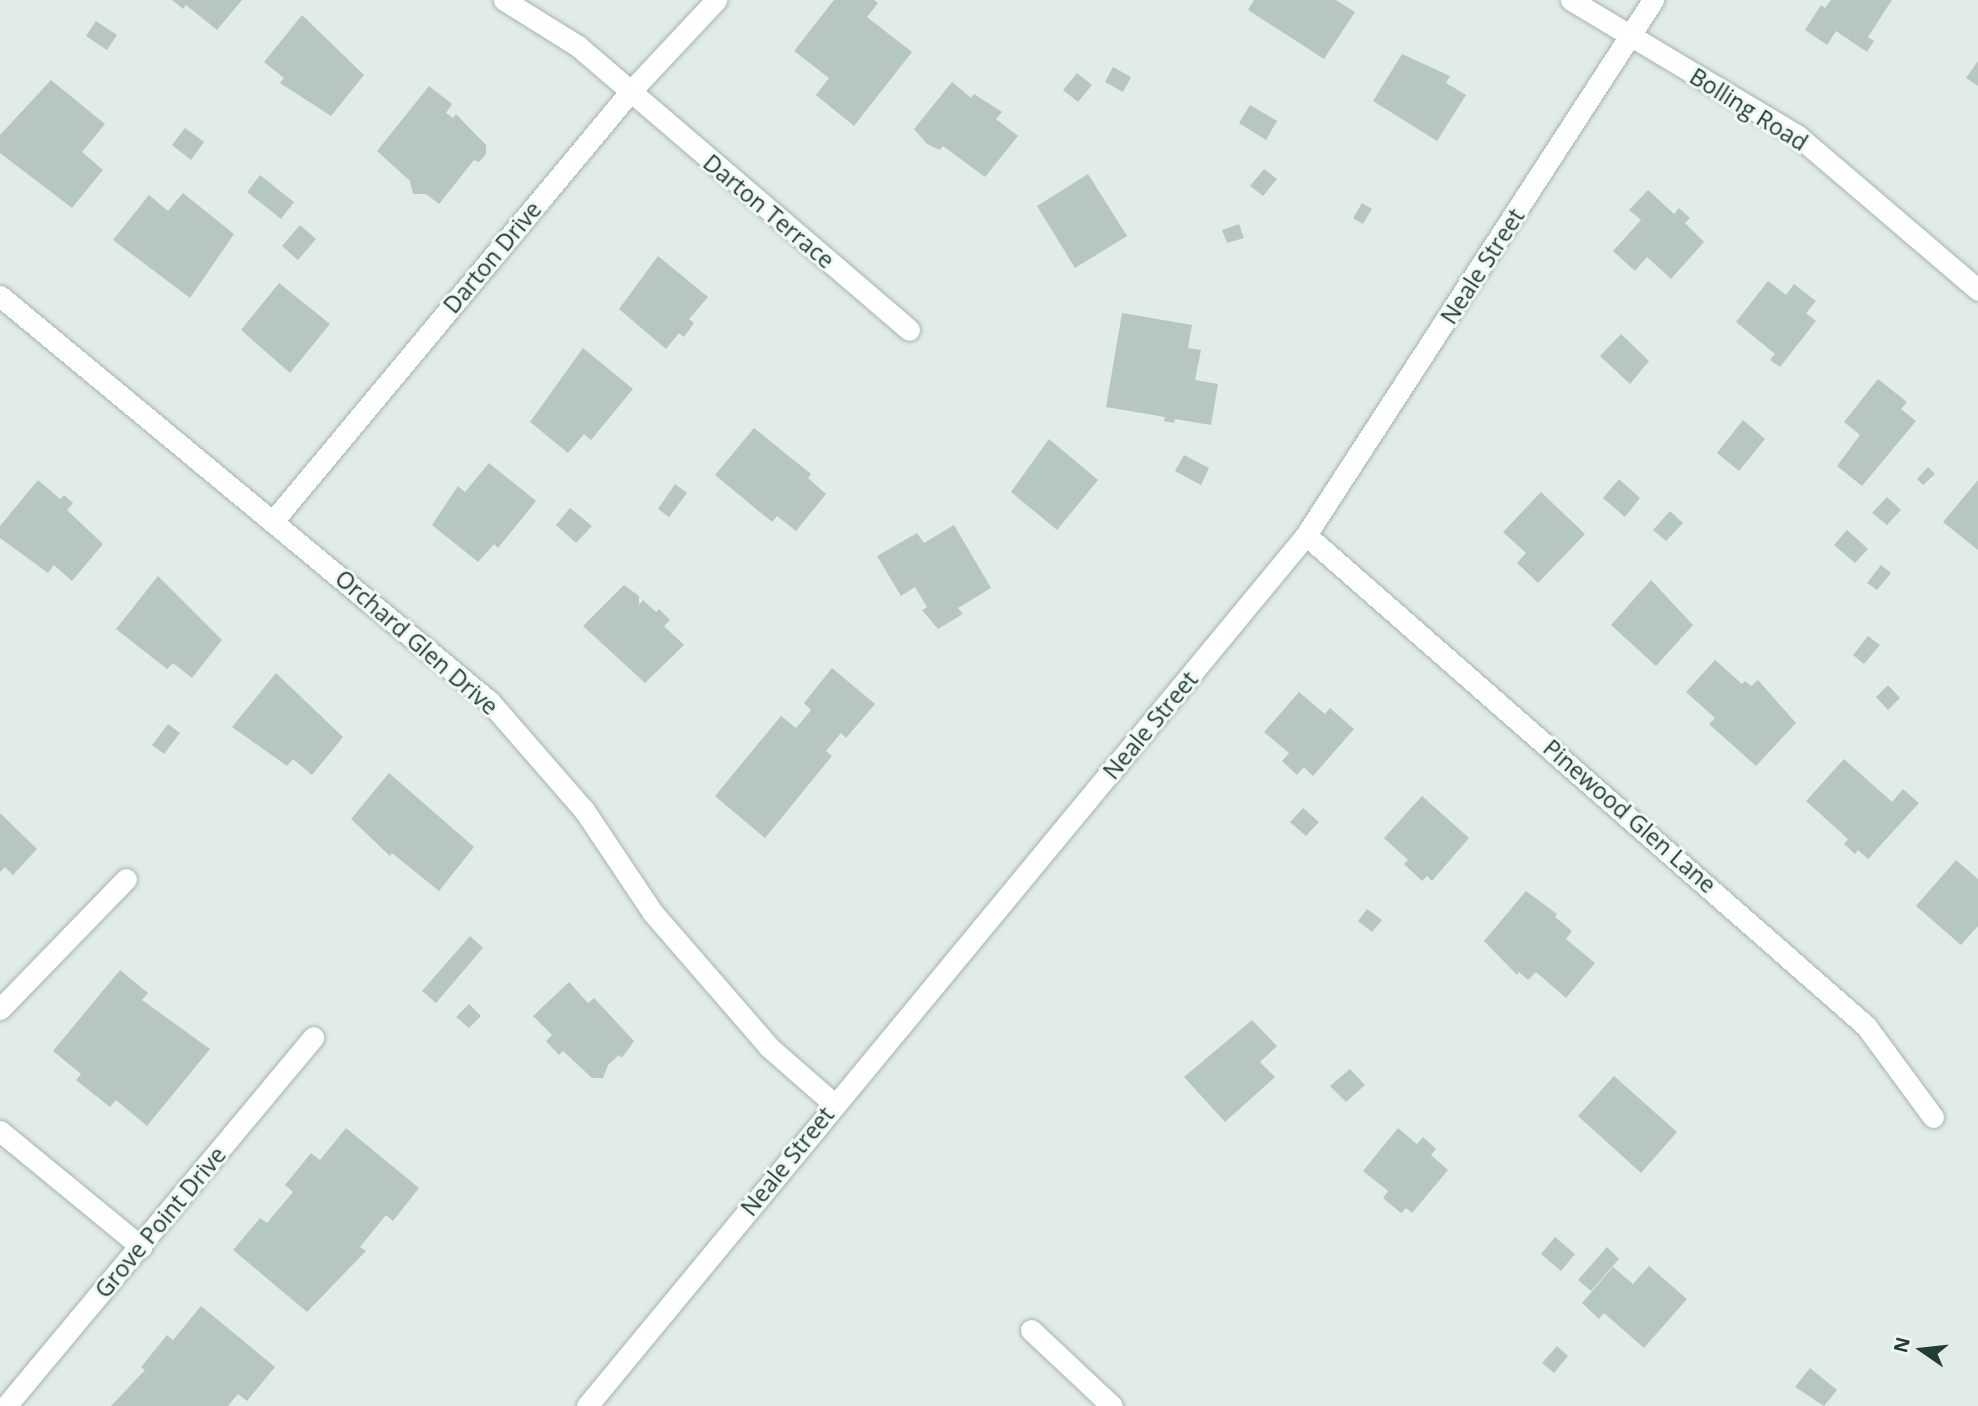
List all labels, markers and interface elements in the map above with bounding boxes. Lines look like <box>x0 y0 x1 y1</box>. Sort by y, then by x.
street label: Bolling Road <box>1685 62 1813 156</box>
street label: Darton Terrace <box>698 148 840 274</box>
street label: Darton Drive <box>437 196 547 318</box>
street label: Neale Street <box>1434 203 1530 329</box>
street label: Orchard Glen Drive <box>330 564 504 720</box>
street label: Neale Street <box>1097 666 1203 784</box>
street label: Pinewood Glen Lane <box>1538 734 1722 898</box>
street label: Neale Street <box>735 1101 839 1221</box>
street label: Grove Point Drive <box>89 1141 231 1303</box>
north arrow <box>1887 1315 1957 1385</box>
text: N <box>1887 1334 1916 1356</box>

